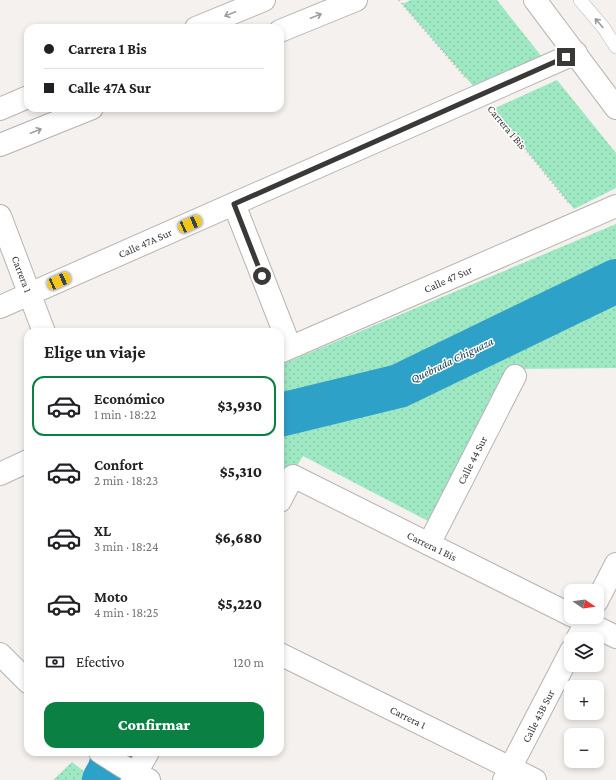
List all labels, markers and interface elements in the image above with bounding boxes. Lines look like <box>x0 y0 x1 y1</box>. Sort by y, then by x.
one-way arrow <box>225 11 237 18</box>
one-way arrow <box>310 12 322 20</box>
one-way arrow <box>595 17 603 28</box>
text: Carrera 1 Bis <box>68 41 147 57</box>
route end <box>557 48 575 66</box>
text: Calle 47A Sur <box>68 80 151 96</box>
street label: Carrera 1 Bis <box>485 103 529 151</box>
one-way arrow <box>30 126 42 134</box>
car <box>177 214 203 234</box>
street label: Calle 47A Sur <box>116 226 174 260</box>
street label: Carrera 1 <box>10 254 35 294</box>
street label: Calle 47 Sur <box>422 263 474 295</box>
route start <box>253 267 271 285</box>
car <box>46 271 72 291</box>
water label: Quebrada Chiguaza <box>408 334 496 386</box>
text: Elige un viaje <box>44 342 146 362</box>
icon: car <box>46 388 82 424</box>
text: Económico <box>94 391 165 407</box>
text: $3,930 <box>218 398 262 414</box>
text: 1 min · 18:22 <box>94 407 156 422</box>
street label: Calle 44 Sur <box>455 434 489 486</box>
icon: car <box>46 454 82 490</box>
text: Confort <box>94 457 143 473</box>
text: $5,310 <box>220 464 262 480</box>
text: 2 min · 18:23 <box>94 473 158 488</box>
icon: car <box>46 520 82 556</box>
text: XL <box>94 523 111 539</box>
street label: Carrera 1 Bis <box>405 529 459 563</box>
text: $6,680 <box>215 530 262 546</box>
text: 3 min · 18:24 <box>94 539 159 554</box>
north arrow <box>564 584 604 624</box>
map controls <box>564 584 604 768</box>
icon: car <box>46 586 82 622</box>
text: Moto <box>94 589 128 605</box>
text: $5,220 <box>218 596 262 612</box>
text: 4 min · 18:25 <box>94 605 159 620</box>
button: layers <box>564 632 604 672</box>
icon: cash <box>44 651 66 673</box>
text: Efectivo <box>76 654 124 670</box>
text: 120 m <box>233 655 264 670</box>
button: + <box>564 680 604 720</box>
street label: Calle 43B Sur <box>520 687 557 745</box>
button: Confirmar <box>44 702 264 748</box>
street label: Carrera 1 <box>388 703 428 731</box>
button: − <box>564 728 604 768</box>

